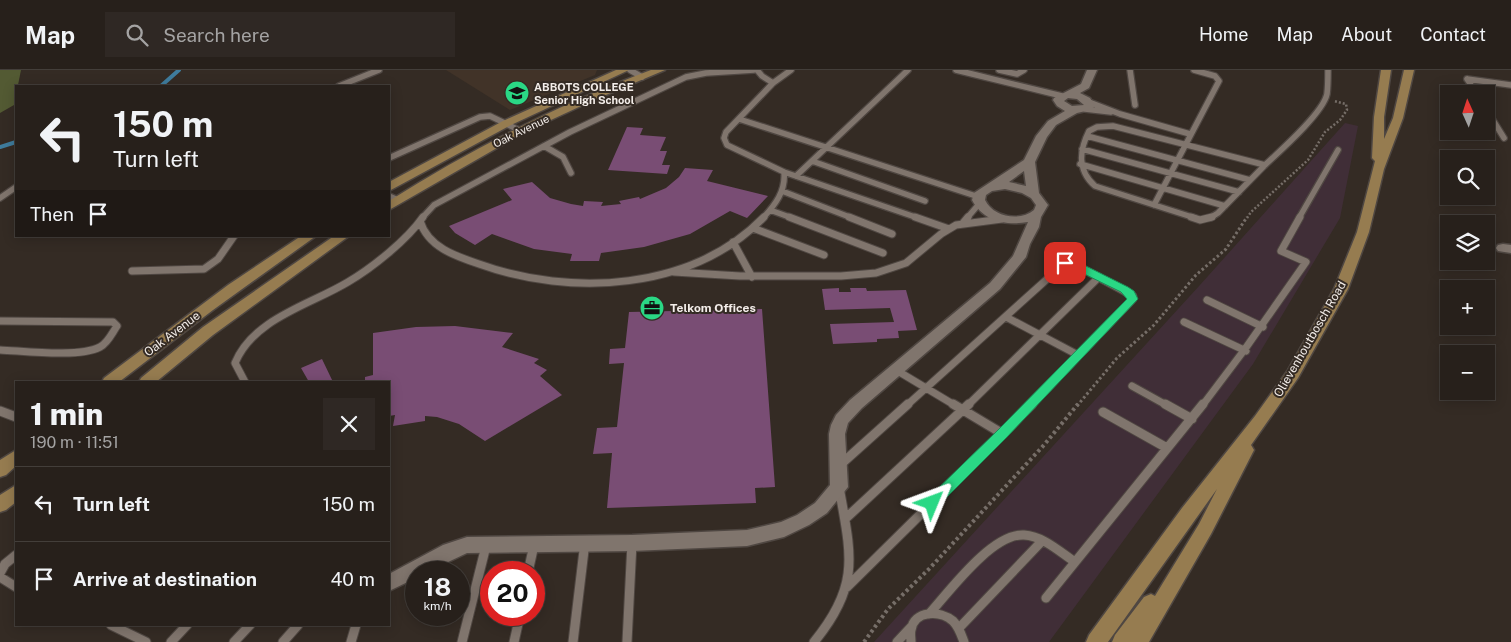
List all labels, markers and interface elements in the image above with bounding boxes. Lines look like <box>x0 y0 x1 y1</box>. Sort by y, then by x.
search box <box>105 12 455 57</box>
text: Map <box>25 21 75 49</box>
icon: search <box>123 21 151 49</box>
text: Search here <box>163 24 270 46</box>
text: Home <box>1199 24 1249 45</box>
text: Map <box>1277 24 1313 45</box>
text: About <box>1341 24 1392 45</box>
text: Contact <box>1420 24 1486 45</box>
school or university icon: ABBOTS COLLEGE Senior High School <box>504 80 530 106</box>
place label: ABBOTS COLLEGE Senior High School <box>534 81 635 106</box>
north arrow <box>1440 85 1495 140</box>
map controls <box>1440 85 1495 400</box>
text: 150 m <box>113 104 213 145</box>
icon: left <box>30 105 95 170</box>
street label: Oak Avenue <box>491 112 551 150</box>
text: Turn left <box>113 146 199 172</box>
button: search <box>1440 150 1495 205</box>
icon: arrive <box>84 200 112 228</box>
text: Then <box>30 203 74 225</box>
button: layers <box>1440 215 1495 270</box>
pin <box>1044 242 1086 284</box>
icon: arrive <box>1051 249 1079 277</box>
street label: Olievenhoutbosch Road <box>1271 279 1349 399</box>
button: + <box>1440 280 1495 335</box>
office icon: Telkom Offices <box>639 295 665 321</box>
place label: Telkom Offices <box>670 301 756 315</box>
street label: Oak Avenue <box>141 308 203 360</box>
button: − <box>1440 345 1495 400</box>
text: 1 min <box>30 396 103 432</box>
button: close <box>323 398 375 450</box>
text: 190 m · 11:51 <box>30 433 119 452</box>
position arrow <box>905 476 957 528</box>
icon: left <box>30 490 58 518</box>
text: Turn left <box>73 493 150 515</box>
text: 150 m <box>322 493 375 515</box>
speed limit sign: 20 <box>480 561 545 626</box>
icon: arrive <box>30 565 58 593</box>
text: Arrive at destination <box>73 568 257 590</box>
text: 40 m <box>330 568 375 590</box>
text: 18 <box>424 572 451 602</box>
text: km/h <box>423 599 452 613</box>

